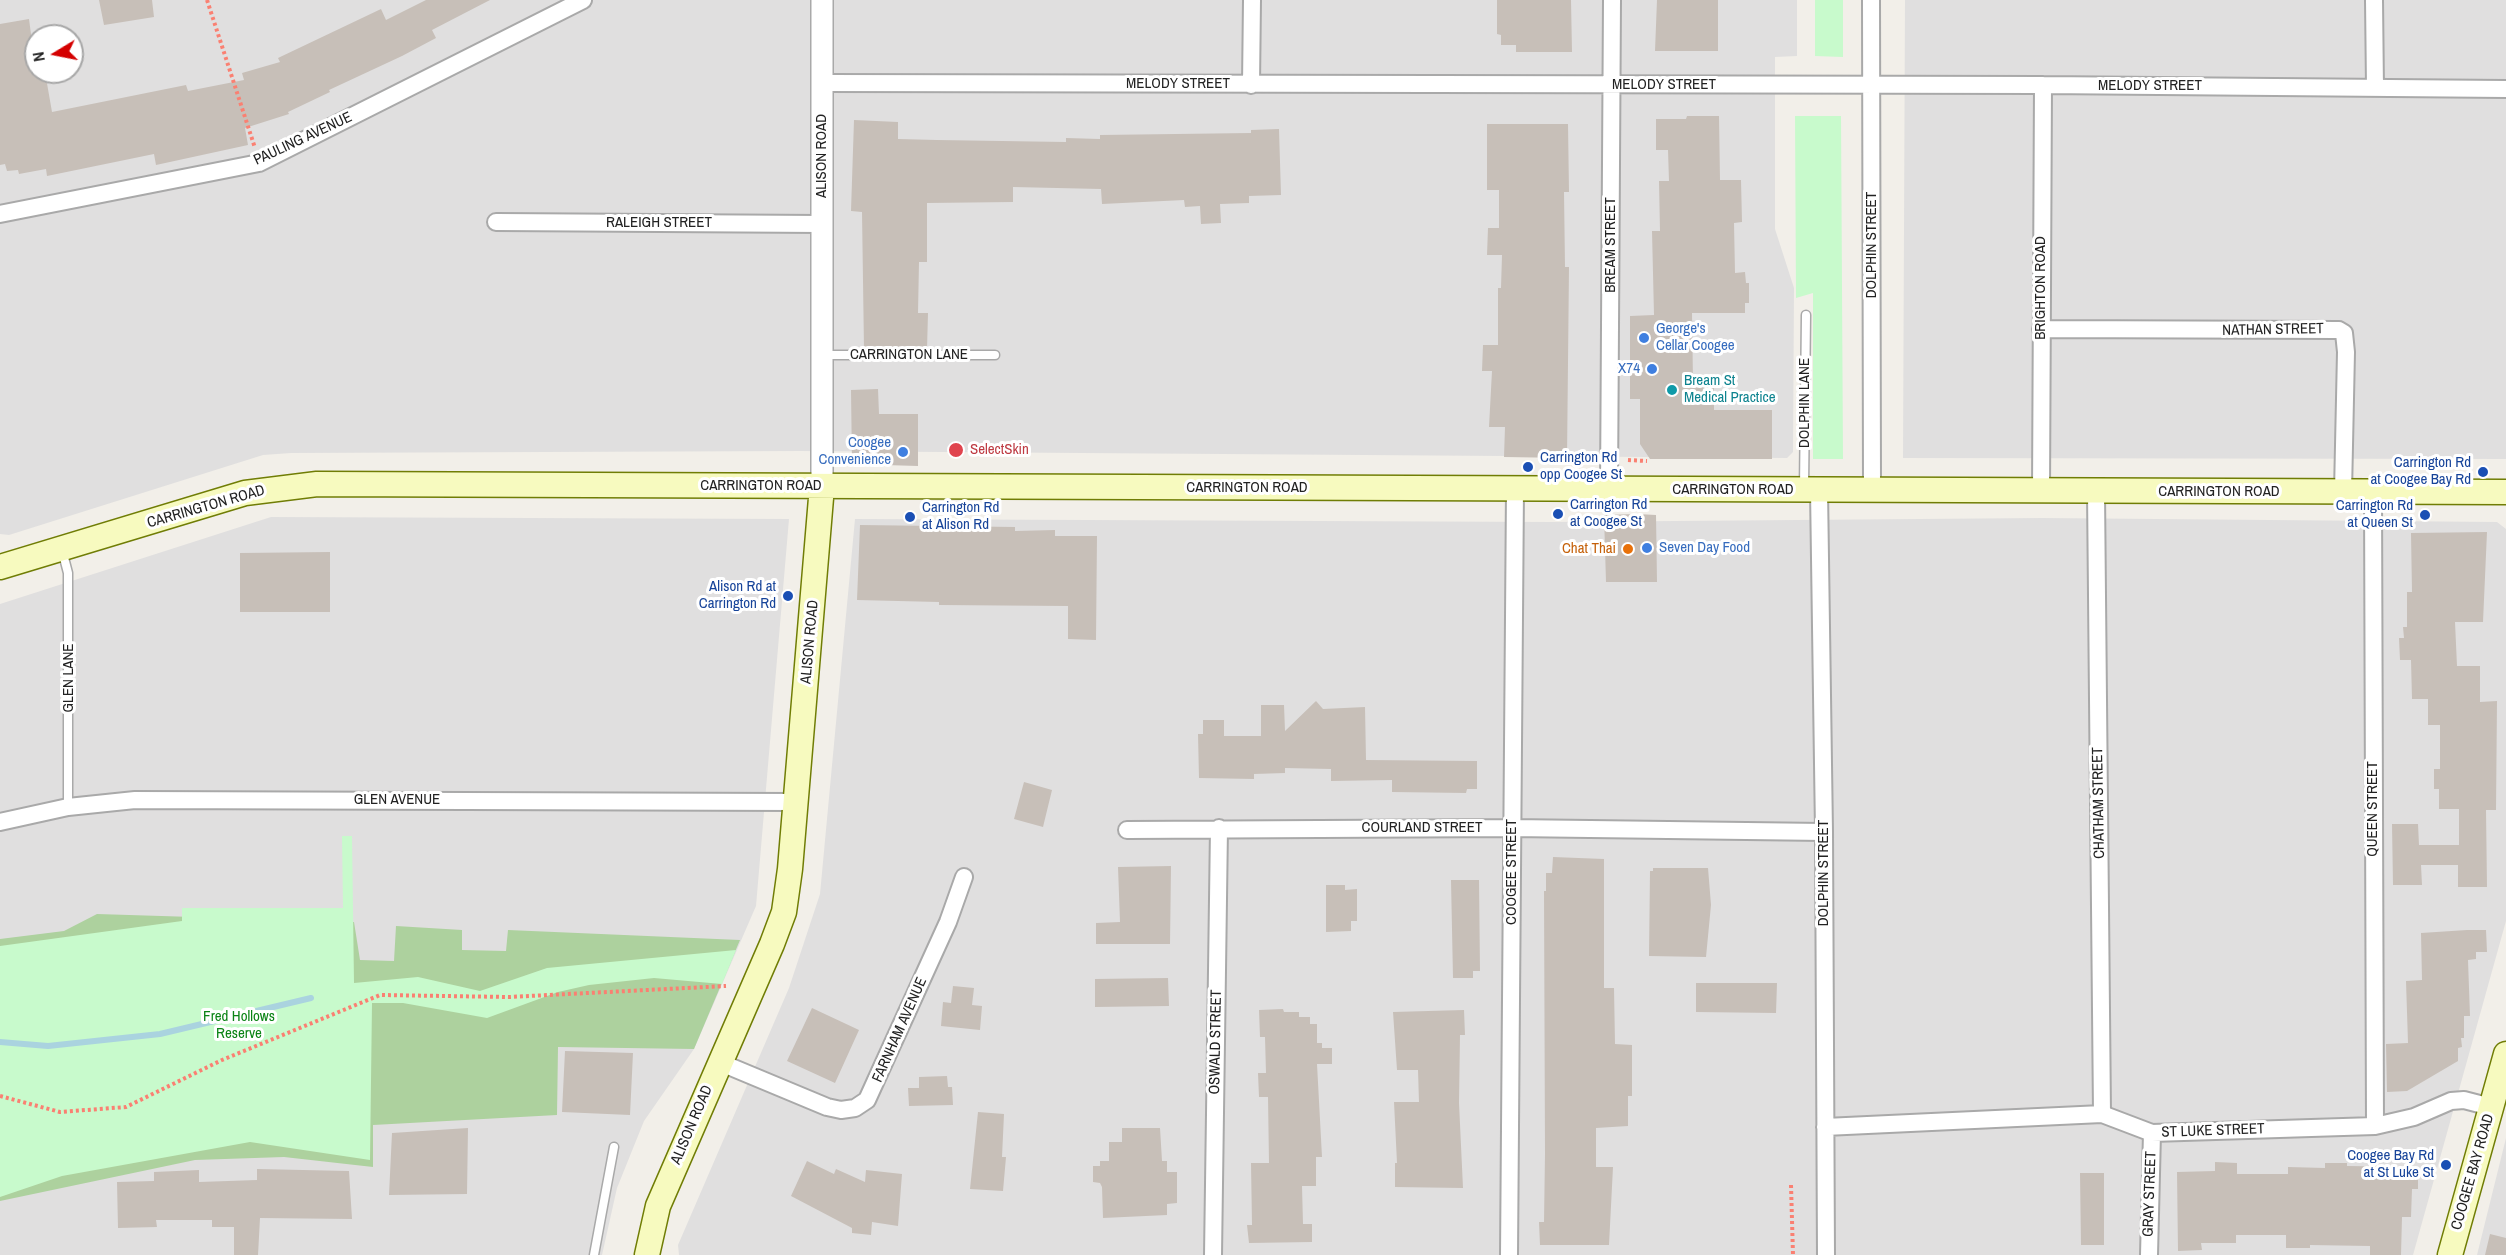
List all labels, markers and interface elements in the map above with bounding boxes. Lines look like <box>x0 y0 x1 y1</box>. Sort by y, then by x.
north arrow <box>24 24 84 84</box>
text: N <box>27 50 50 63</box>
street label: MELODY STREET <box>1126 75 1230 93</box>
street label: MELODY STREET <box>1612 76 1716 94</box>
street label: MELODY STREET <box>2098 77 2202 95</box>
street label: PAULING AVENUE <box>251 108 355 170</box>
street label: ALISON ROAD <box>813 114 831 198</box>
street label: DOLPHIN STREET <box>1863 192 1881 298</box>
street label: BREAM STREET <box>1602 197 1620 293</box>
street label: RALEIGH STREET <box>606 214 712 232</box>
street label: BRIGHTON ROAD <box>2032 236 2050 340</box>
place label: George's Cellar Coogee <box>1656 320 1735 355</box>
street label: NATHAN STREET <box>2222 320 2324 340</box>
marker: George's Cellar Coogee <box>1637 331 1651 345</box>
street label: CARRINGTON LANE <box>850 346 968 364</box>
street label: DOLPHIN LANE <box>1796 358 1814 448</box>
place label: X74 <box>1618 360 1640 378</box>
marker: X74 <box>1645 362 1659 376</box>
place label: Bream St Medical Practice <box>1684 372 1776 407</box>
marker: Bream St Medical Practice <box>1665 383 1679 397</box>
place label: Coogee Convenience <box>819 434 891 469</box>
marker: SelectSkin <box>947 441 965 459</box>
place label: SelectSkin <box>970 441 1029 459</box>
marker: Coogee Convenience <box>896 445 910 459</box>
place label: Carrington Rd opp Coogee St <box>1540 449 1622 484</box>
place label: Carrington Rd at Coogee Bay Rd <box>2370 454 2471 489</box>
marker: Carrington Rd opp Coogee St <box>1521 460 1535 474</box>
marker: Carrington Rd at Coogee Bay Rd <box>2476 465 2490 479</box>
street label: CARRINGTON ROAD <box>700 477 822 495</box>
street label: CARRINGTON ROAD <box>1186 479 1308 497</box>
street label: CARRINGTON ROAD <box>1672 481 1794 499</box>
street label: CARRINGTON ROAD <box>145 482 267 532</box>
street label: CARRINGTON ROAD <box>2158 483 2280 501</box>
place label: Carrington Rd at Coogee St <box>1570 496 1647 531</box>
place label: Carrington Rd at Queen St <box>2336 497 2413 532</box>
place label: Carrington Rd at Alison Rd <box>922 499 999 534</box>
marker: Carrington Rd at Coogee St <box>1551 507 1565 521</box>
marker: Carrington Rd at Queen St <box>2418 508 2432 522</box>
marker: Carrington Rd at Alison Rd <box>903 510 917 524</box>
place label: Seven Day Food <box>1659 539 1750 557</box>
place label: Chat Thai <box>1562 540 1616 558</box>
marker: Seven Day Food <box>1640 541 1654 555</box>
marker: Chat Thai <box>1621 542 1635 556</box>
place label: Alison Rd at Carrington Rd <box>699 578 776 613</box>
marker: Alison Rd at Carrington Rd <box>781 589 795 603</box>
street label: ALISON ROAD <box>797 599 823 685</box>
street label: GLEN LANE <box>60 643 78 713</box>
street label: CHATHAM STREET <box>2089 747 2109 859</box>
street label: QUEEN STREET <box>2364 761 2382 857</box>
street label: GLEN AVENUE <box>354 791 440 809</box>
street label: COURLAND STREET <box>1362 819 1482 837</box>
street label: COOGEE STREET <box>1503 819 1521 925</box>
street label: DOLPHIN STREET <box>1815 820 1833 926</box>
street label: FARNHAM AVENUE <box>869 975 931 1085</box>
street label: OSWALD STREET <box>1206 989 1226 1095</box>
park label: Fred Hollows Reserve <box>203 1008 275 1043</box>
street label: ALISON ROAD <box>667 1083 717 1167</box>
street label: COOGEE BAY ROAD <box>2448 1112 2498 1232</box>
street label: ST LUKE STREET <box>2161 1120 2265 1142</box>
place label: Coogee Bay Rd at St Luke St <box>2347 1147 2434 1182</box>
street label: GRAY STREET <box>2140 1151 2160 1237</box>
marker: Coogee Bay Rd at St Luke St <box>2439 1158 2453 1172</box>

